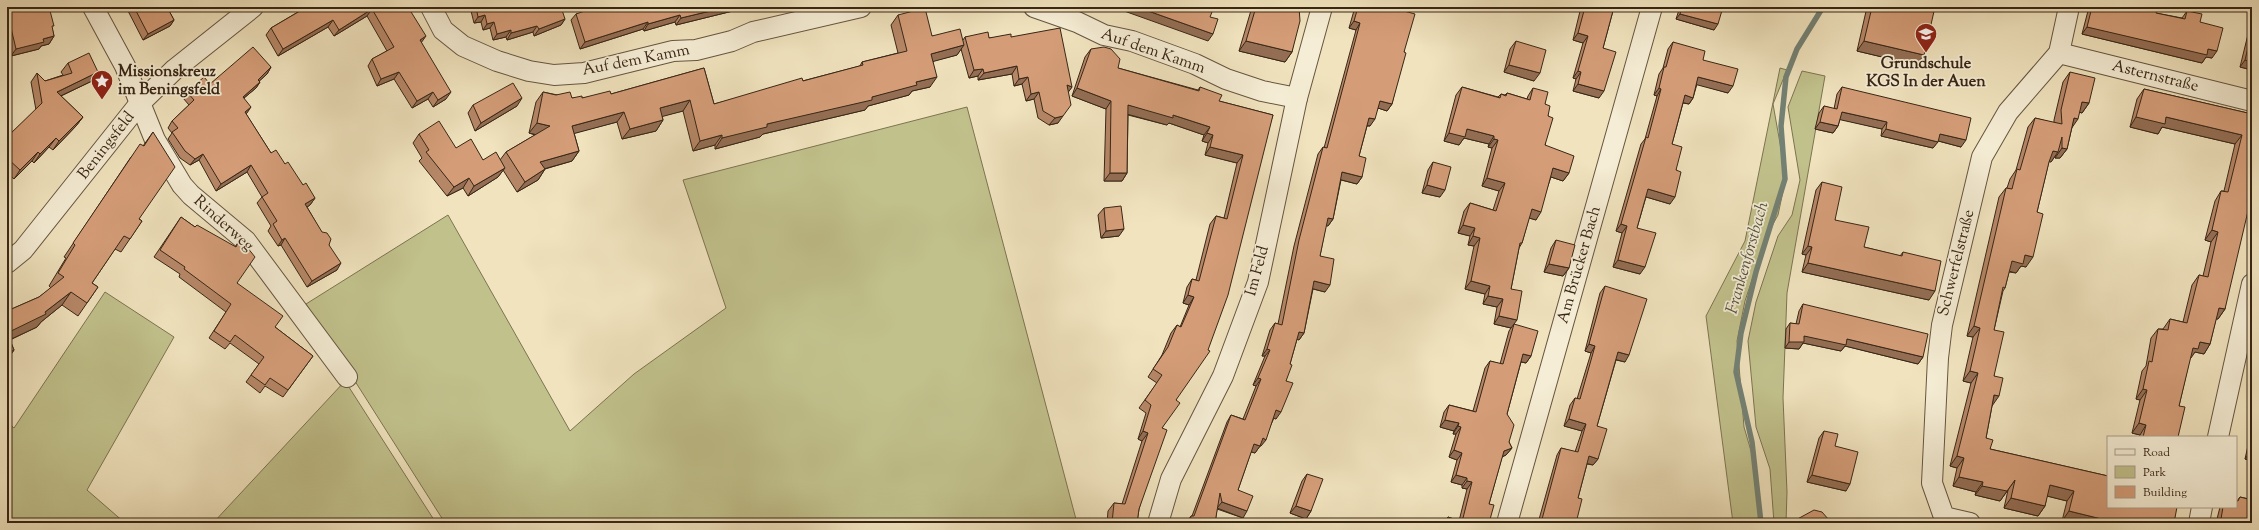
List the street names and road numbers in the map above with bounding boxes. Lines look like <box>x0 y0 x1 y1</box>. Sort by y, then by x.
street label: Auf dem Kamm <box>1098 23 1208 81</box>
street label: Auf dem Kamm <box>580 39 692 83</box>
street label: Asternstraße <box>2109 55 2201 99</box>
street label: Beningsfeld <box>73 107 141 185</box>
street label: Rinderweg <box>188 191 258 258</box>
street label: Am Brücker Bach <box>1552 203 1608 326</box>
street label: Schwerfelstraße <box>1933 207 1981 319</box>
street label: Im Feld <box>1240 243 1276 299</box>

